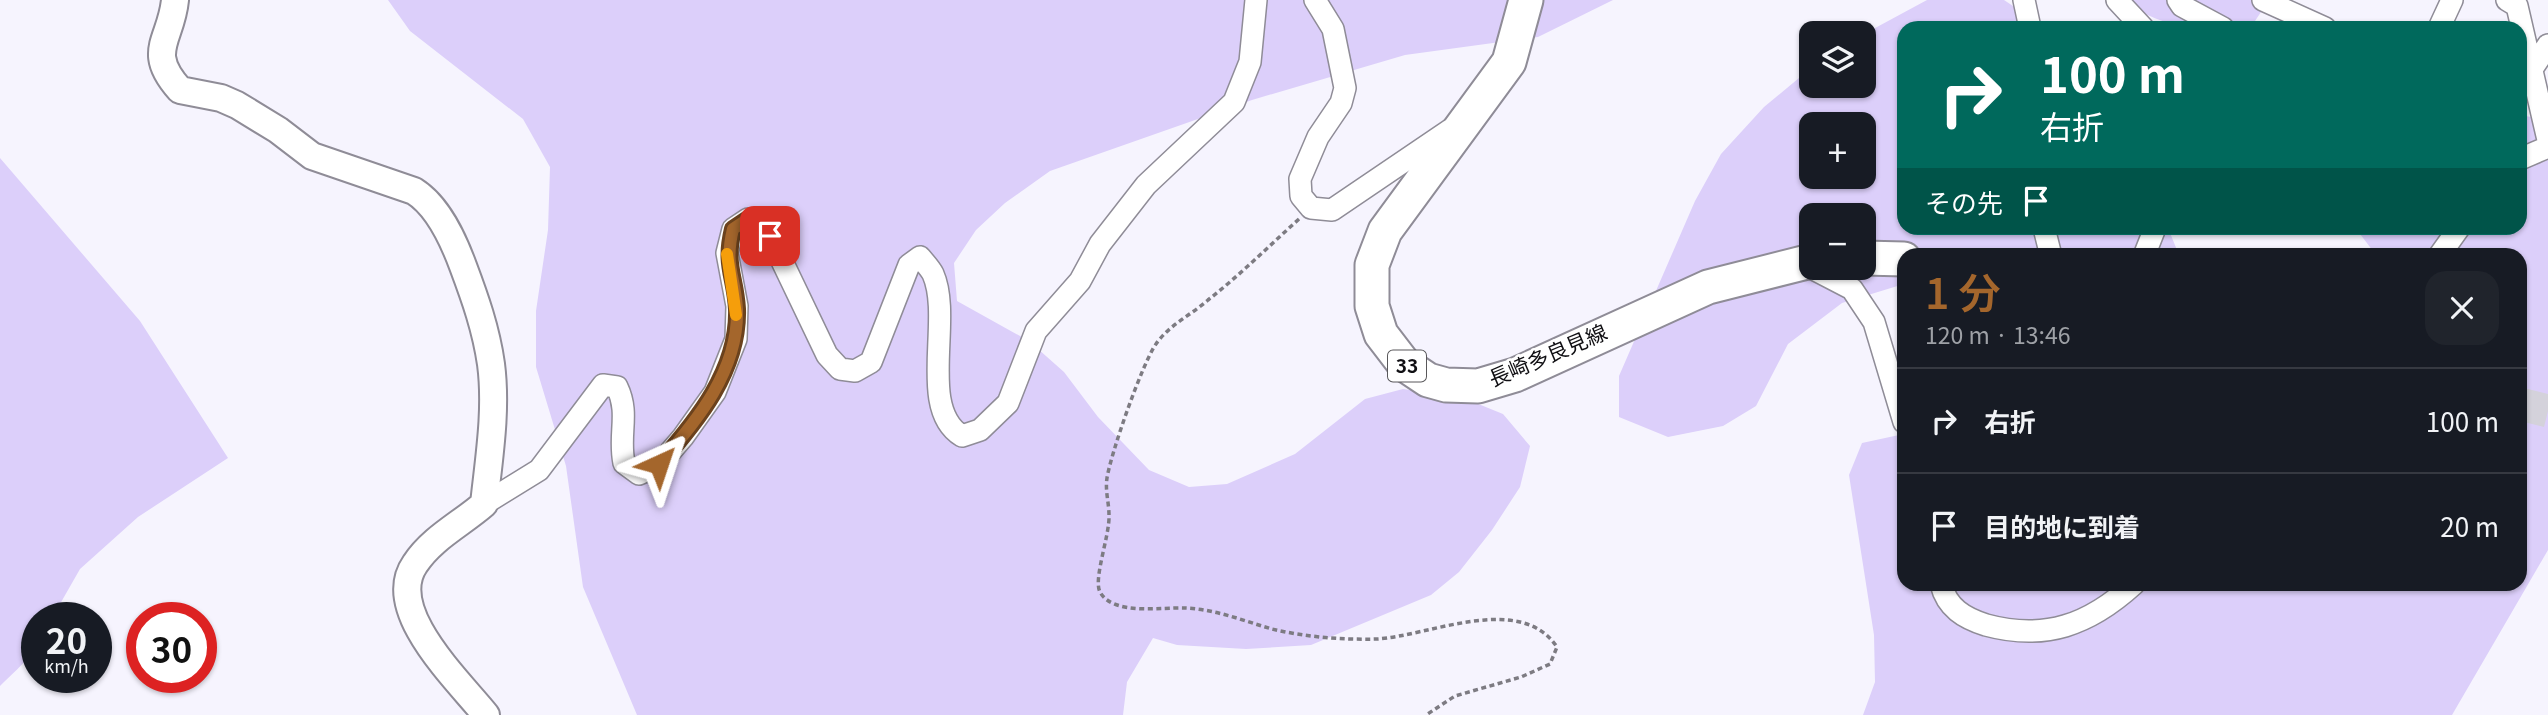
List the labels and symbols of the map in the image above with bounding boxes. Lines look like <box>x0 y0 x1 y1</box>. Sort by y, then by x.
pin <box>740 206 800 266</box>
street label: 長崎多良見線 <box>1483 316 1611 393</box>
road number: 33 <box>1388 350 1426 382</box>
position arrow <box>622 427 696 501</box>
speed limit sign: 30 <box>126 602 217 693</box>

